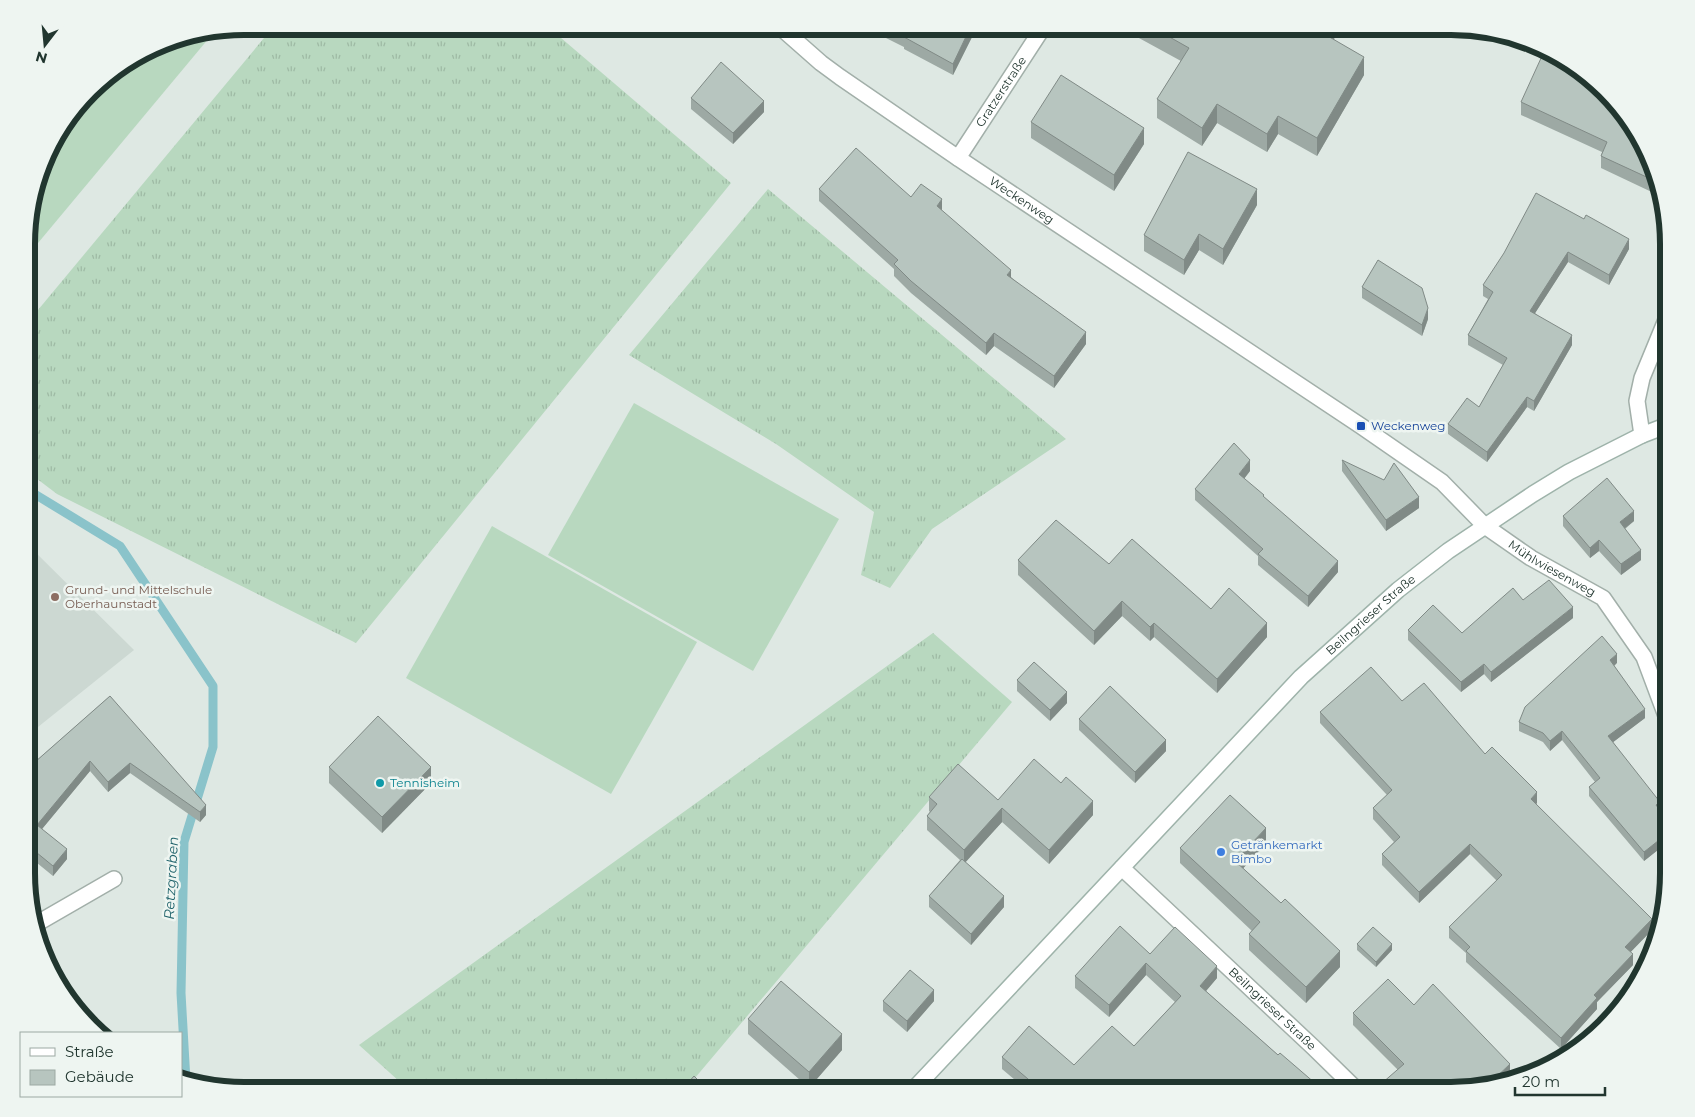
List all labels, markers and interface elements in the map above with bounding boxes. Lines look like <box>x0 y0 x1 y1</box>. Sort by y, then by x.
north arrow <box>20 20 70 70</box>
text: N <box>33 47 49 68</box>
street label: Gratzerstraße <box>972 53 1029 130</box>
street label: Weckenweg <box>987 173 1057 227</box>
place label: Weckenweg <box>1371 418 1446 433</box>
marker: Weckenweg <box>1355 420 1367 432</box>
street label: Mühlwiesenweg <box>1506 536 1598 599</box>
street label: Beilngrieser Straße <box>1323 571 1418 658</box>
place label: Grund- und Mittelschule Oberhaunstadt <box>65 582 212 611</box>
marker: Grund- und Mittelschule Oberhaunstadt <box>49 591 61 603</box>
place label: Tennisheim <box>390 775 460 790</box>
marker: Tennisheim <box>374 777 386 789</box>
water label: Retzgraben <box>160 836 182 920</box>
place label: Getränkemarkt Bimbo <box>1231 837 1323 866</box>
marker: Getränkemarkt Bimbo <box>1215 846 1227 858</box>
street label: Beilngrieser Straße <box>1226 964 1320 1053</box>
legend <box>20 1032 182 1097</box>
text: Straße <box>65 1042 114 1061</box>
scale bar <box>1515 1064 1605 1096</box>
text: Gebäude <box>65 1067 134 1086</box>
text: 20 m <box>1522 1072 1560 1091</box>

